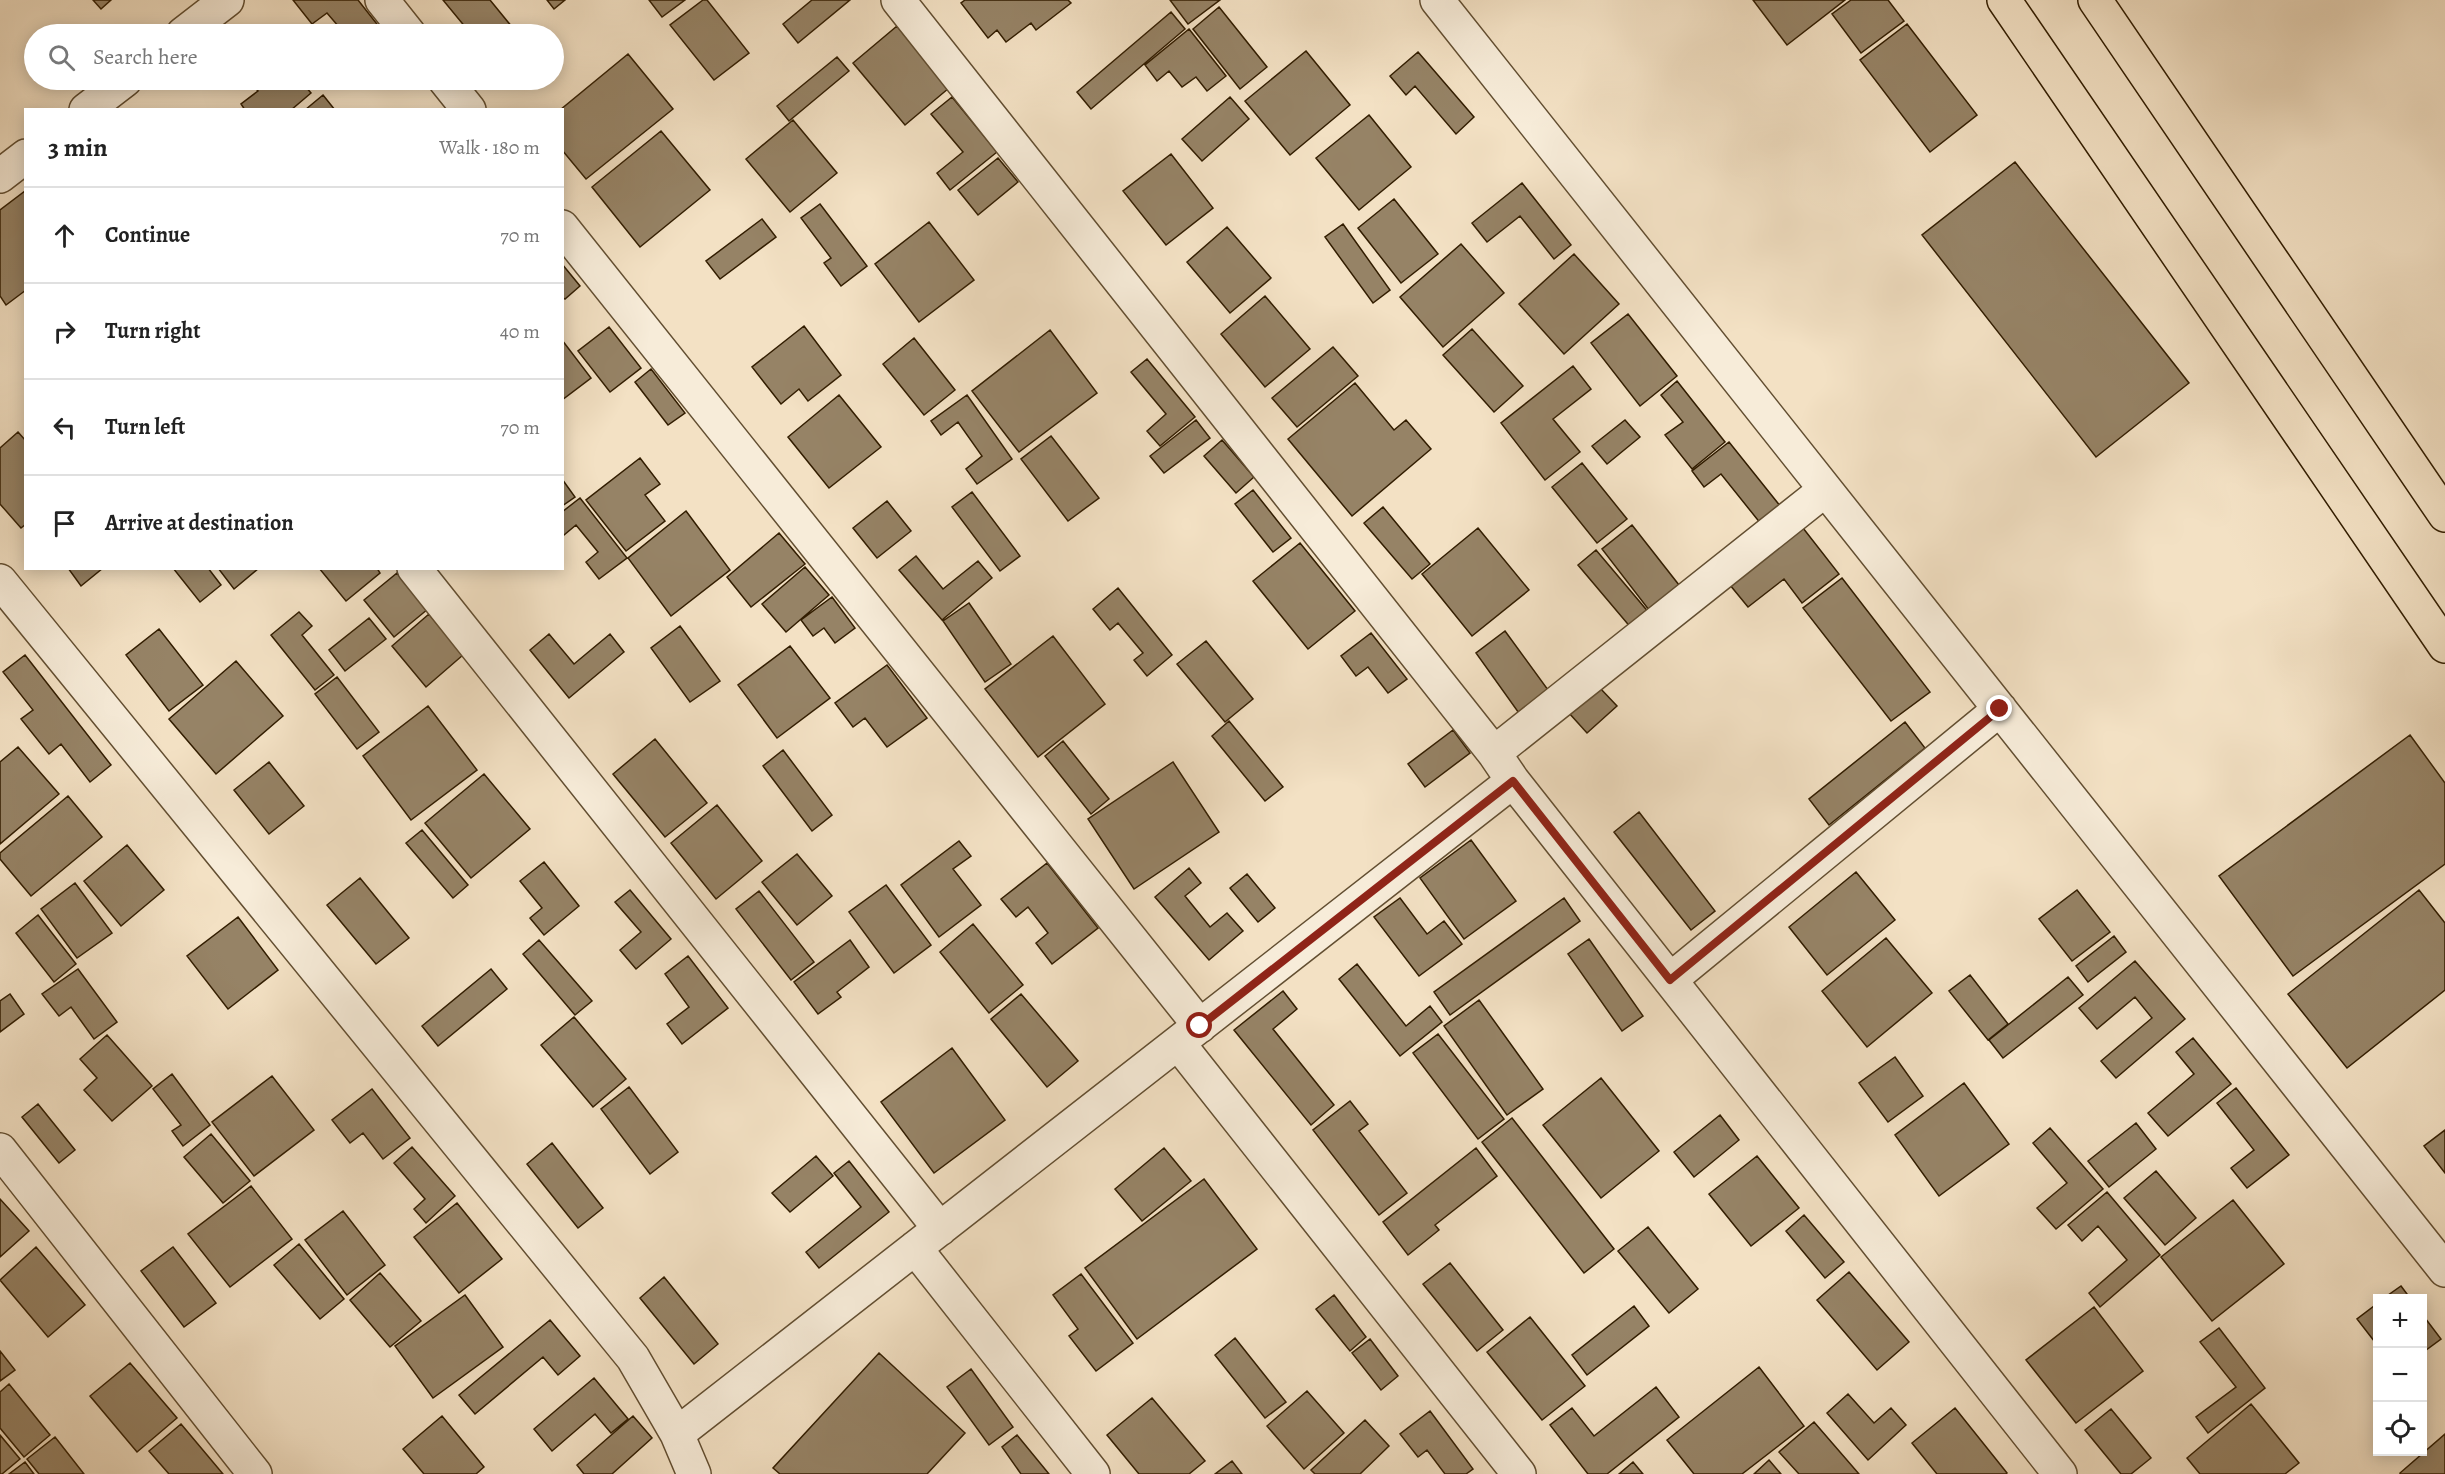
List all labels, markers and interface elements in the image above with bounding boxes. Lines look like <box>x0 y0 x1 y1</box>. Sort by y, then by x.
search box <box>24 24 564 90</box>
icon: search <box>45 41 78 74</box>
text: Search here <box>93 42 198 72</box>
text: 3 min <box>48 130 108 165</box>
text: Walk · 180 m <box>439 134 540 161</box>
icon: ahead <box>48 219 81 252</box>
text: Continue <box>105 220 190 250</box>
text: 70 m <box>500 222 540 249</box>
icon: right <box>48 315 81 348</box>
text: Turn right <box>105 316 201 346</box>
text: 40 m <box>500 318 540 345</box>
icon: left <box>48 411 81 444</box>
text: Turn left <box>105 412 185 442</box>
text: 70 m <box>500 414 540 441</box>
icon: arrive <box>48 507 81 540</box>
text: Arrive at destination <box>105 508 294 538</box>
route end <box>1986 695 2012 721</box>
route start <box>1186 1012 1212 1038</box>
map controls <box>2373 1294 2427 1456</box>
button: + <box>2373 1294 2427 1348</box>
button: − <box>2373 1348 2427 1402</box>
button: locate <box>2373 1402 2427 1456</box>

